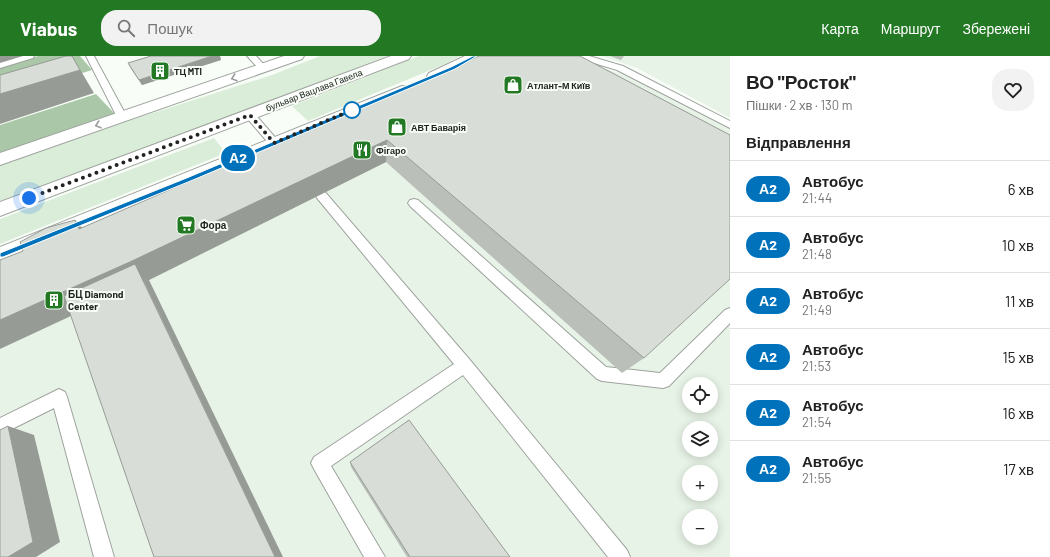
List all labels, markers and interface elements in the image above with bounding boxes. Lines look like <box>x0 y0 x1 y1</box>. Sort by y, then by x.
search box <box>101 10 381 46</box>
text: Viabus <box>20 17 77 40</box>
icon: search <box>115 17 137 39</box>
text: Пошук <box>147 19 193 37</box>
text: Карта <box>821 20 859 37</box>
text: Маршрут <box>881 20 940 37</box>
text: Збережені <box>962 20 1030 37</box>
building icon: ТЦ MTI <box>149 60 171 82</box>
place label: ТЦ MTI <box>174 66 202 77</box>
street label: бульвар Вацлава Гавела <box>264 66 364 114</box>
button: heart <box>992 69 1034 111</box>
text: ВО "Росток" <box>746 70 856 93</box>
one-way arrow <box>230 74 237 82</box>
shop icon: Атлант-М Київ <box>502 74 524 96</box>
place label: Атлант-М Київ <box>527 80 591 91</box>
text: Пішки · 2 хв · 130 m <box>746 97 852 113</box>
unlabelled marker <box>343 101 361 119</box>
shop icon: АВТ Баварія <box>386 116 408 138</box>
one-way arrow <box>94 121 101 129</box>
place label: АВТ Баварія <box>411 122 466 133</box>
text: Відправлення <box>746 133 851 151</box>
restaurant icon: Фігаро <box>351 139 373 161</box>
line badge: А2 <box>220 145 256 171</box>
place label: Фігаро <box>376 145 406 156</box>
text: А2 <box>229 149 247 166</box>
text: Автобус <box>802 172 864 190</box>
text: А2 <box>759 180 777 197</box>
text: 6 хв <box>1008 180 1034 198</box>
your location <box>19 188 39 208</box>
text: 21:44 <box>802 190 832 206</box>
supermarket icon: Фора <box>175 214 197 236</box>
place label: Фора <box>200 219 227 231</box>
text: Автобус <box>802 228 864 246</box>
text: А2 <box>759 236 777 253</box>
text: 10 хв <box>1002 236 1034 254</box>
text: 21:48 <box>802 246 832 262</box>
text: Автобус <box>802 284 864 302</box>
place label: БЦ Diamond Center <box>68 288 124 312</box>
building icon: БЦ Diamond Center <box>43 289 65 311</box>
text: А2 <box>759 292 777 309</box>
text: 11 хв <box>1005 292 1034 310</box>
text: 21:49 <box>802 302 832 318</box>
text: Автобус <box>802 340 864 358</box>
text: А2 <box>759 348 777 365</box>
text: 15 хв <box>1003 348 1034 366</box>
text: 21:53 <box>802 358 831 374</box>
map controls <box>682 377 718 545</box>
button: locate <box>682 377 718 413</box>
text: Автобус <box>802 396 864 414</box>
text: А2 <box>759 404 777 421</box>
text: 16 хв <box>1003 404 1034 422</box>
text: 21:54 <box>802 414 832 430</box>
button: layers <box>682 421 718 457</box>
text: Автобус <box>802 452 864 470</box>
text: А2 <box>759 460 777 477</box>
text: 17 хв <box>1003 460 1034 478</box>
button: + <box>682 465 718 501</box>
text: 21:55 <box>802 470 831 486</box>
button: − <box>682 509 718 545</box>

